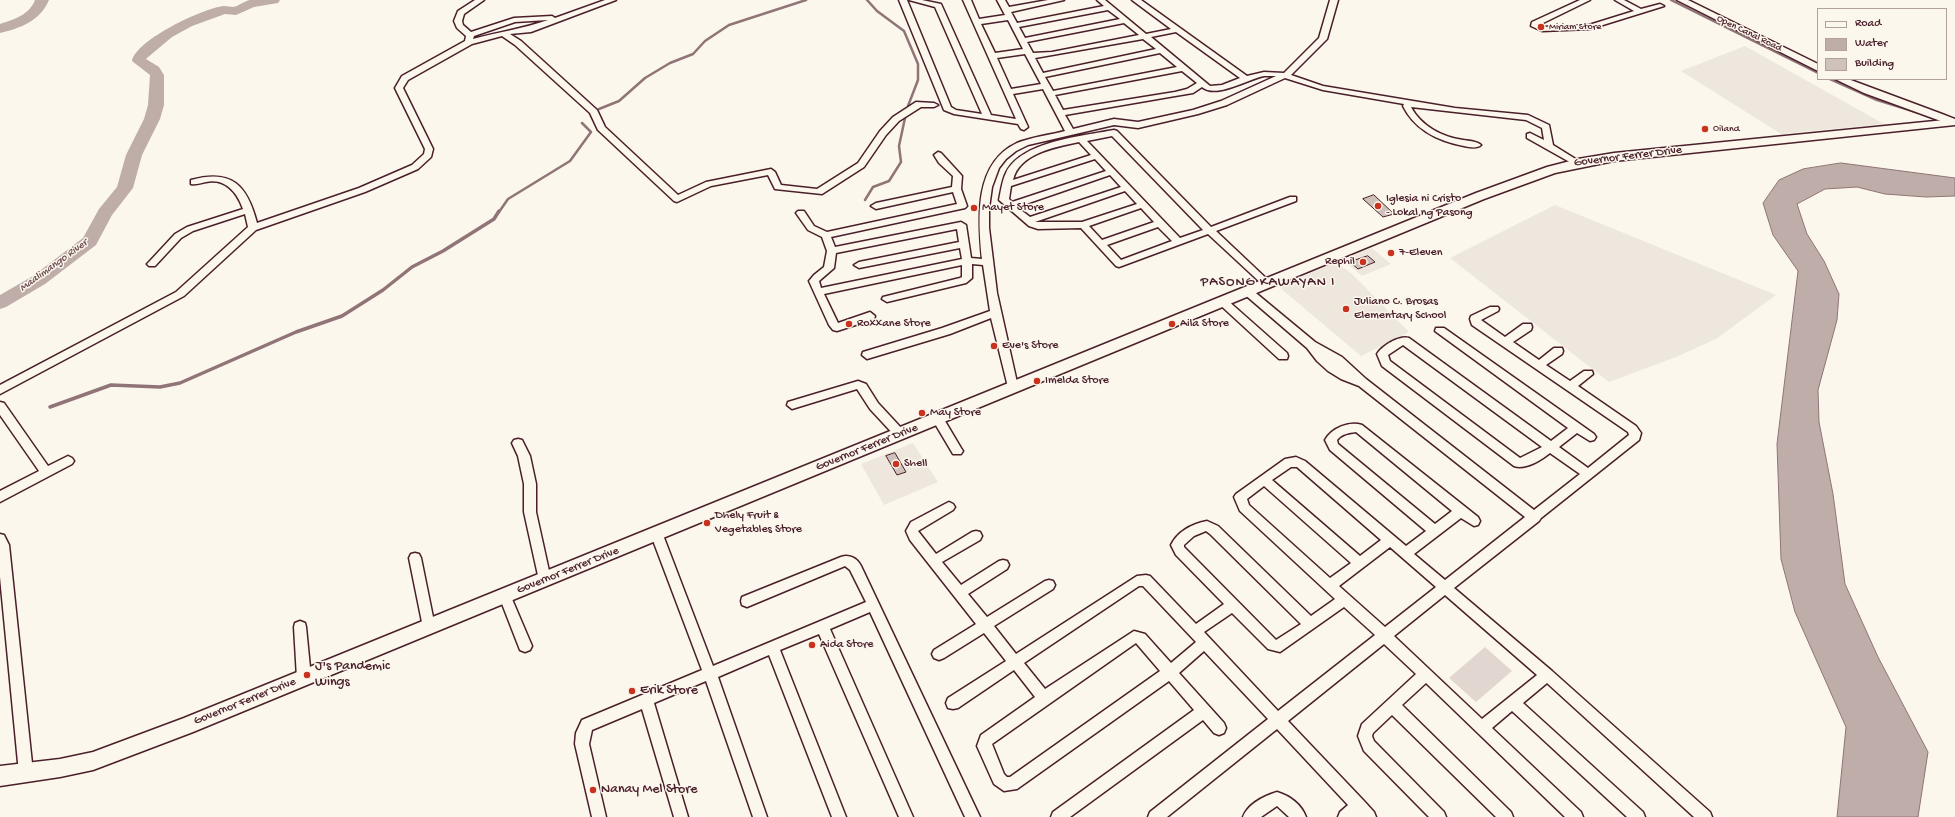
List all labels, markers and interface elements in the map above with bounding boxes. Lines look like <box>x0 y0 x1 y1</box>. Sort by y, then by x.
legend <box>1817 8 1947 80</box>
street label: Open Canal Road <box>1715 13 1783 55</box>
text: Road <box>1855 17 1881 31</box>
place label: Miriam Store <box>1549 21 1601 33</box>
marker: Miriam Store <box>1536 22 1546 32</box>
text: Water <box>1855 37 1887 51</box>
text: Building <box>1855 57 1894 71</box>
place label: Oiland <box>1713 123 1740 135</box>
marker: Oiland <box>1700 124 1710 134</box>
street label: Governor Ferrer Drive <box>1573 143 1683 171</box>
place label: Iglesia ni Cristo - Lokal ng Pasong <box>1386 192 1473 220</box>
place label: Mayet Store <box>982 201 1044 215</box>
marker: Iglesia ni Cristo - Lokal ng Pasong <box>1373 201 1383 211</box>
marker: Mayet Store <box>969 203 979 213</box>
water label: Maalimango River <box>17 237 91 295</box>
place label: 7-Eleven <box>1399 246 1443 260</box>
marker: 7-Eleven <box>1386 248 1396 258</box>
place label: Rephil <box>1325 255 1355 269</box>
marker: Rephil <box>1358 257 1368 267</box>
district label: PASONG KAWAYAN I <box>1201 275 1335 291</box>
place label: Juliano C. Brosas Elementary School <box>1354 295 1446 323</box>
marker: Juliano C. Brosas Elementary School <box>1341 304 1351 314</box>
place label: Roxxane Store <box>857 317 931 331</box>
place label: Aila Store <box>1180 317 1229 331</box>
marker: Roxxane Store <box>844 319 854 329</box>
marker: Aila Store <box>1167 319 1177 329</box>
place label: Eve's Store <box>1002 339 1058 353</box>
marker: Eve's Store <box>989 341 999 351</box>
place label: Imelda Store <box>1045 374 1109 388</box>
marker: Imelda Store <box>1032 376 1042 386</box>
place label: May Store <box>930 406 981 420</box>
marker: May Store <box>917 408 927 418</box>
street label: Governor Ferrer Drive <box>814 421 920 475</box>
place label: Shell <box>904 457 927 471</box>
marker: Shell <box>891 459 901 469</box>
place label: Dhely Fruit & Vegetables Store <box>715 509 802 537</box>
marker: Dhely Fruit & Vegetables Store <box>702 518 712 528</box>
street label: Governor Ferrer Drive <box>515 544 621 598</box>
place label: Aida Store <box>820 638 873 652</box>
marker: Aida Store <box>807 640 817 650</box>
place label: J's Pandemic Wings <box>315 659 390 692</box>
marker: J's Pandemic Wings <box>302 670 312 680</box>
street label: Governor Ferrer Drive <box>192 675 298 729</box>
place label: Erik Store <box>640 683 698 699</box>
marker: Erik Store <box>627 686 637 696</box>
place label: Nanay Mel Store <box>601 782 698 798</box>
marker: Nanay Mel Store <box>588 785 598 795</box>

